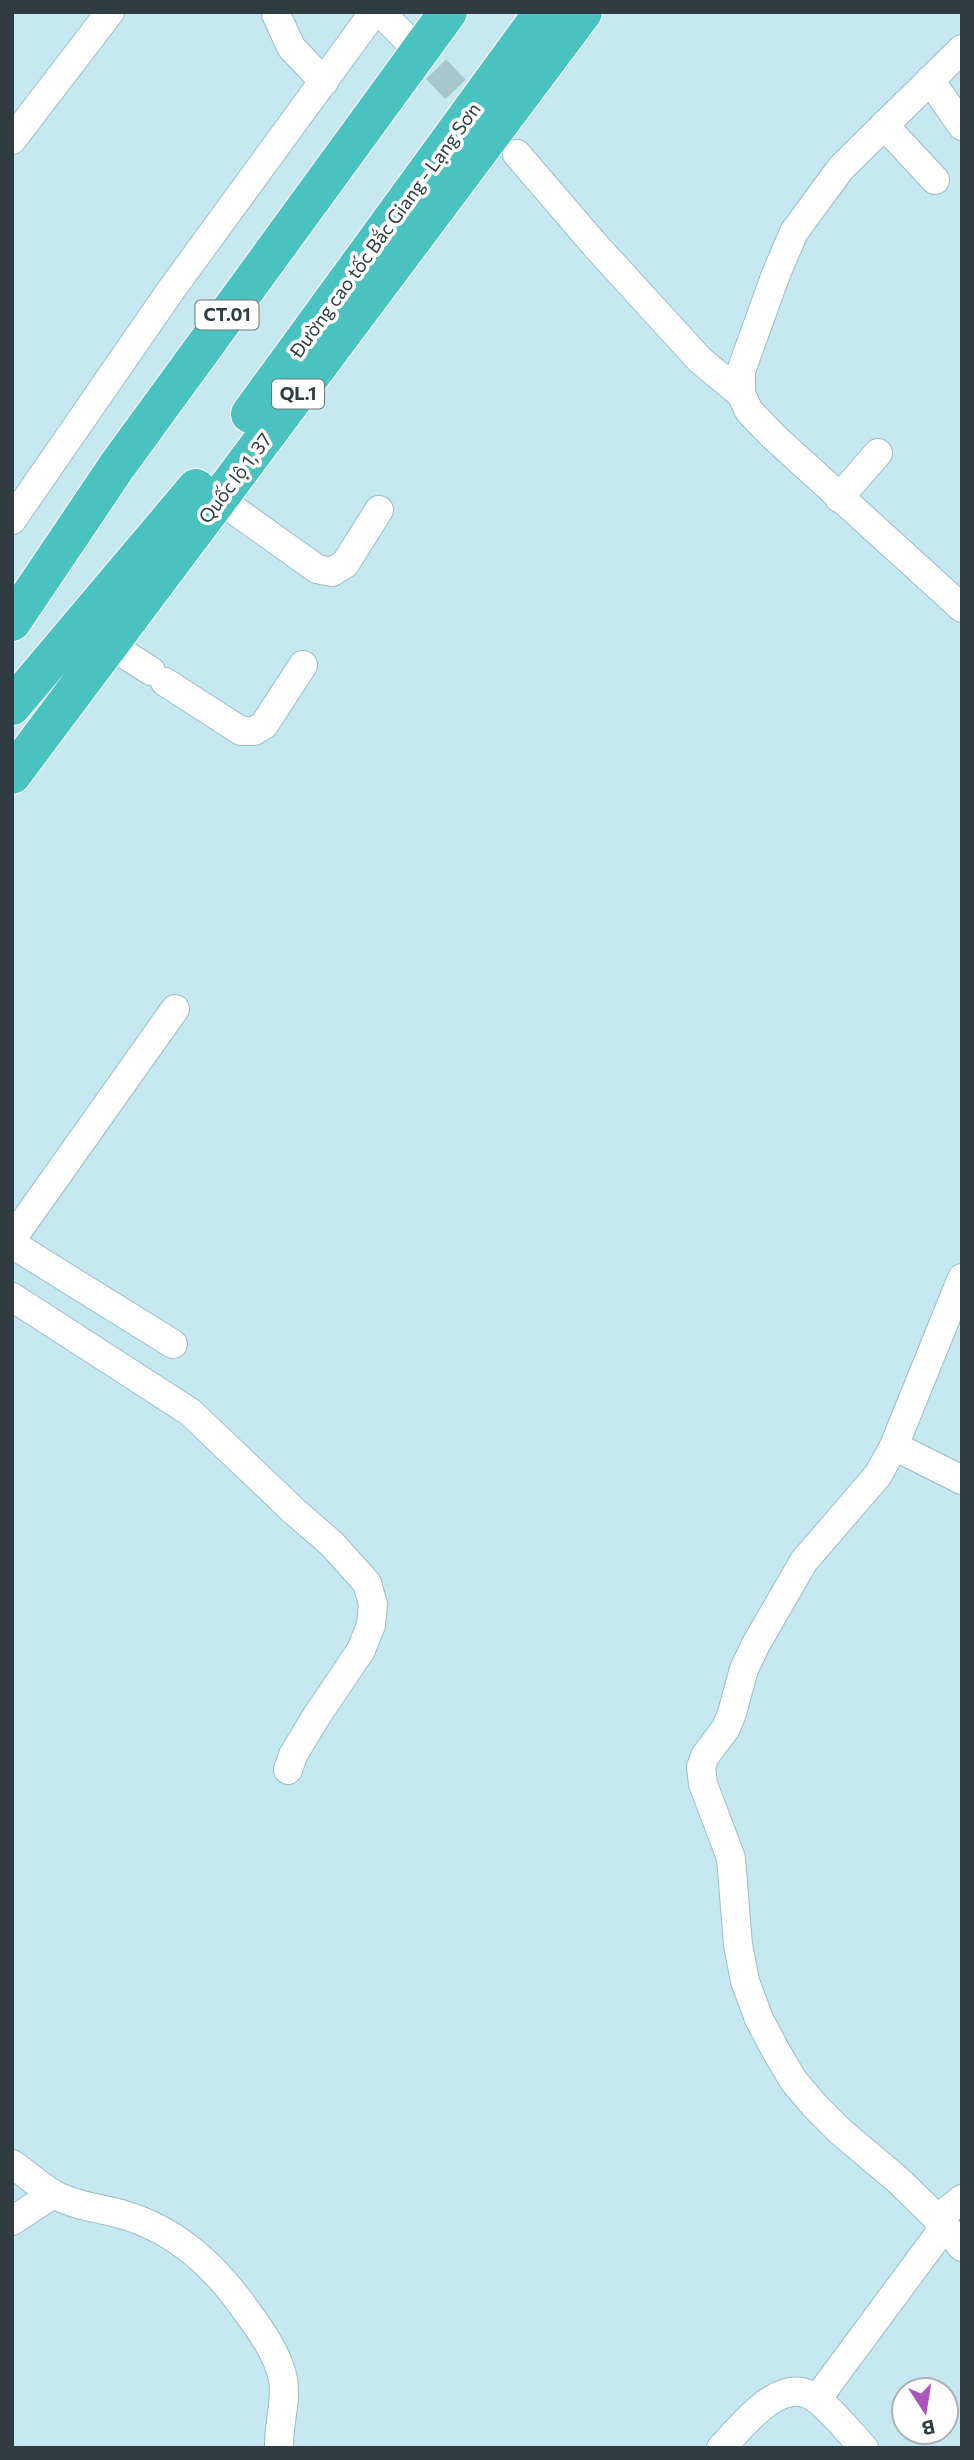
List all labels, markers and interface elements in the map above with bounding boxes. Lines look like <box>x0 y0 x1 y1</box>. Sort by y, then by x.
street label: Đường cao tốc Bắc Giang - Lạng Sơn <box>284 98 485 362</box>
road number: CT.01 <box>196 300 258 330</box>
road number: QL.1 <box>272 380 324 408</box>
street label: Quốc lộ 1, 37 <box>193 428 276 527</box>
north arrow <box>890 2376 960 2446</box>
text: B <box>920 2416 937 2441</box>

